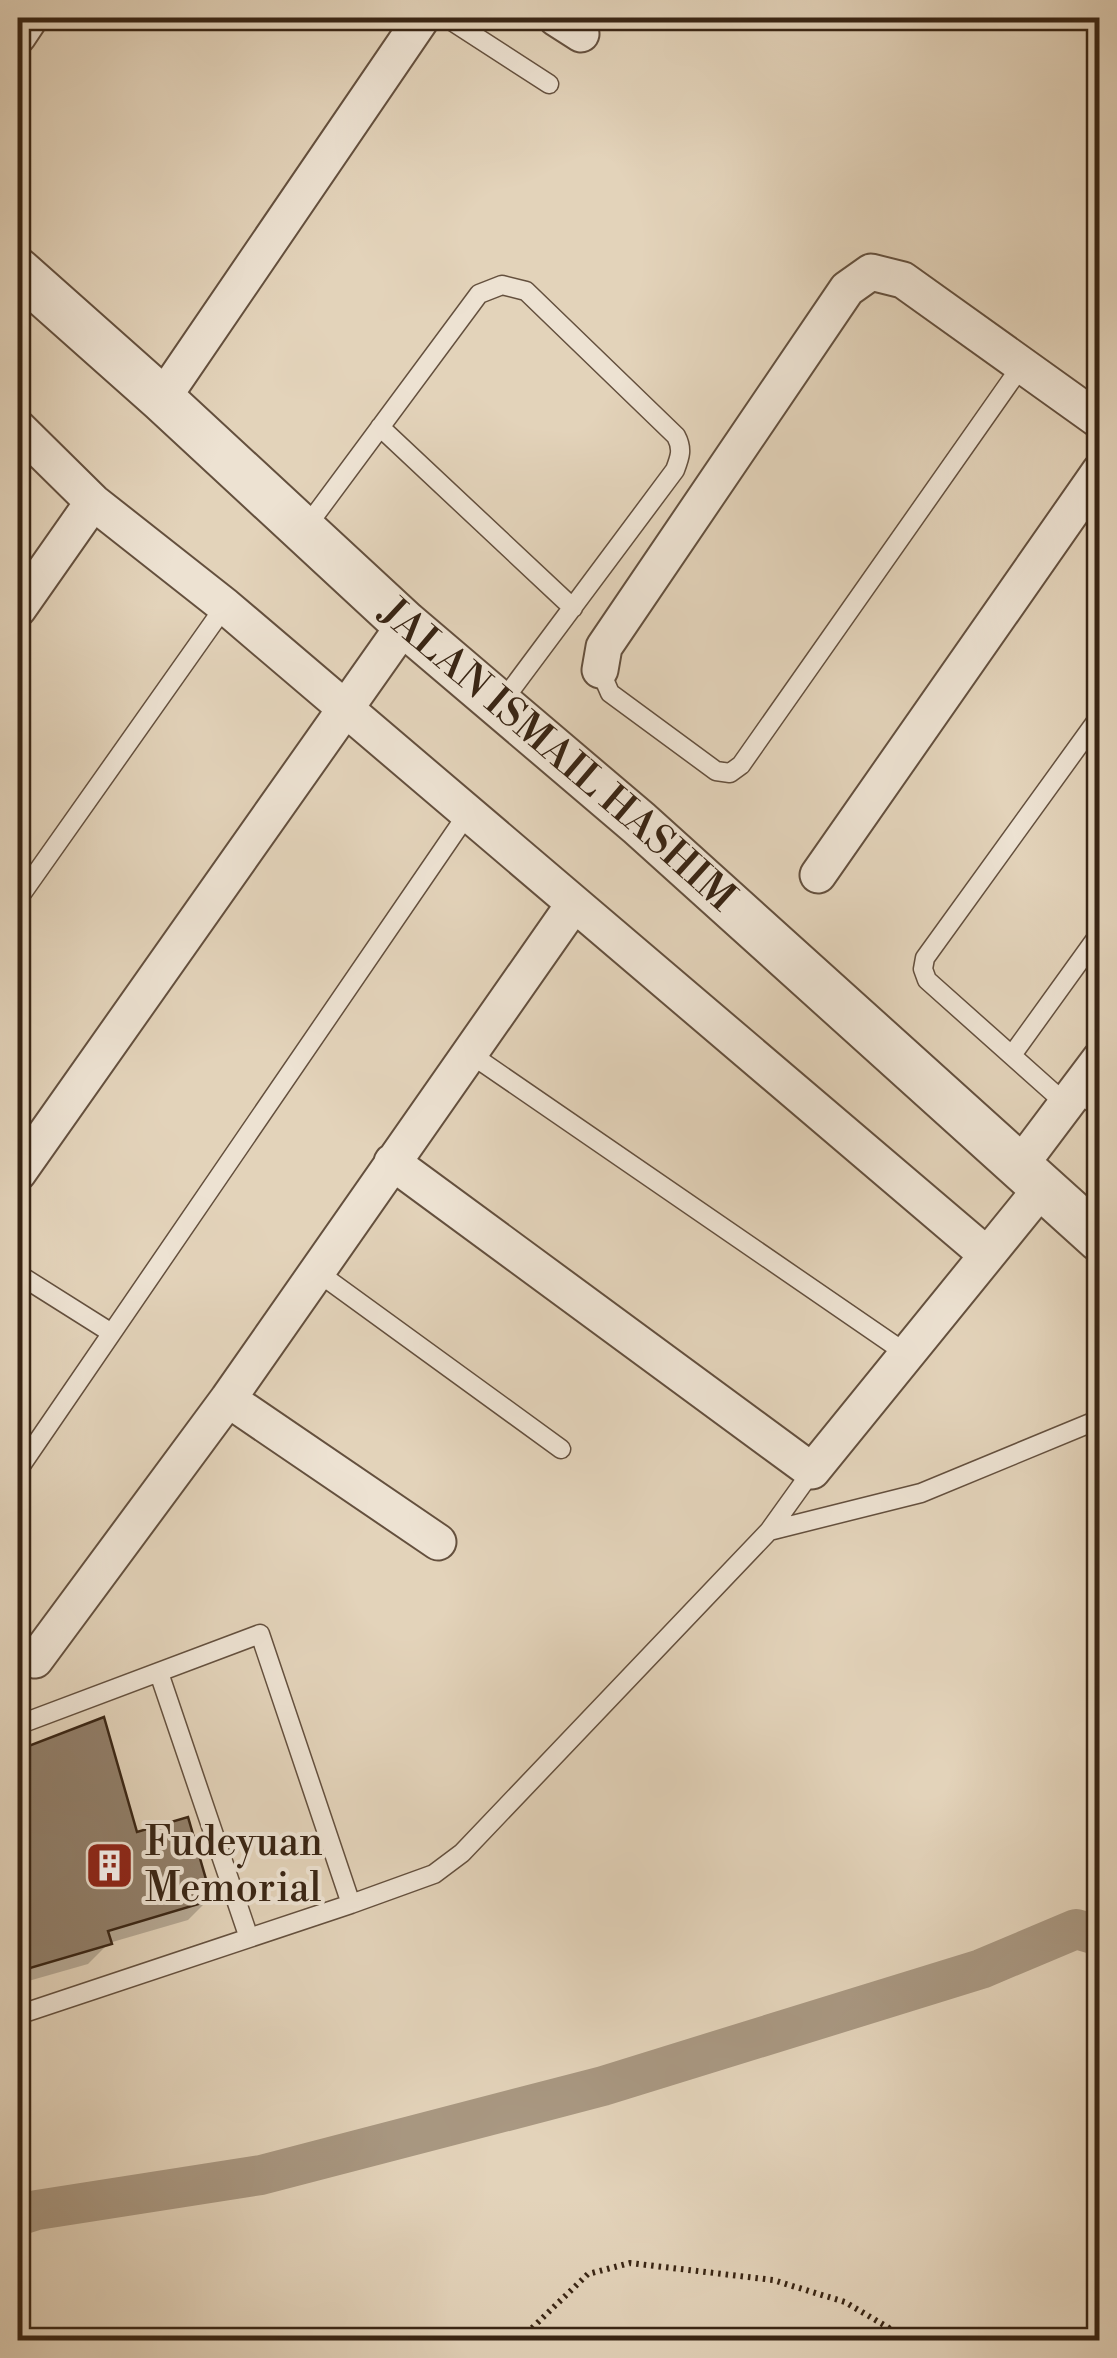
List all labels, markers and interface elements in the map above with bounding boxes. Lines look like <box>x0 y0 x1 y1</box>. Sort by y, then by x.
street label: JALAN ISMAIL HASHIM <box>368 587 745 923</box>
place label: Fudeyuan Memorial <box>145 1818 323 1914</box>
building icon: Fudeyuan Memorial <box>84 1840 136 1892</box>

